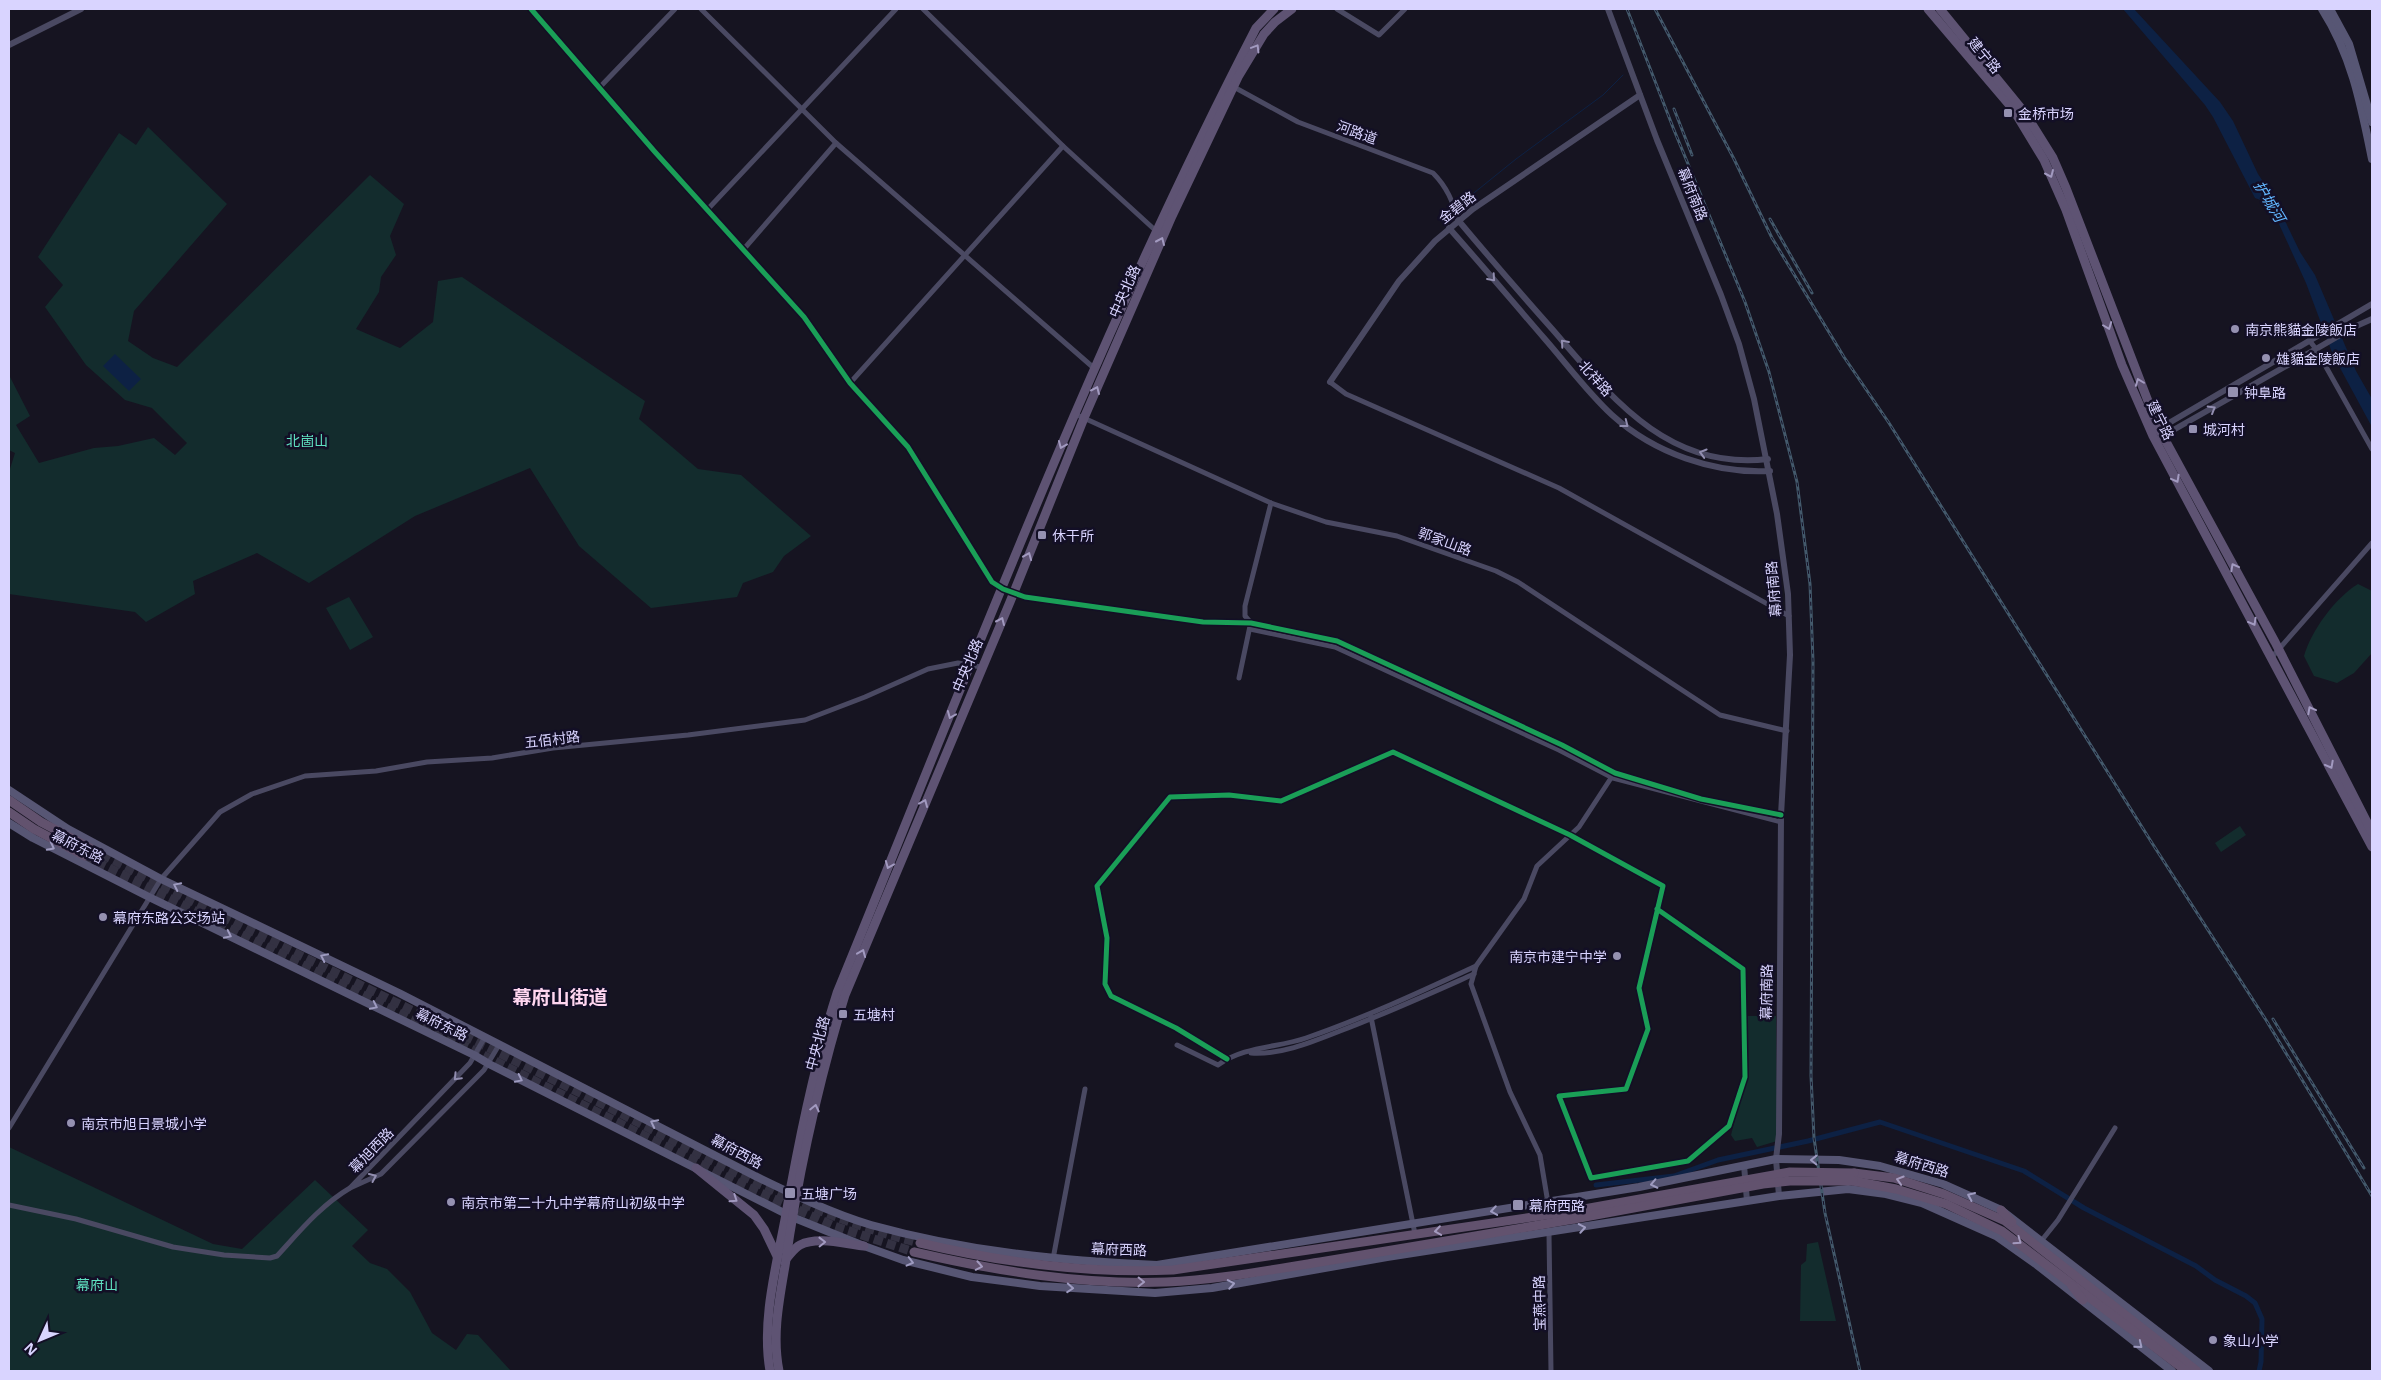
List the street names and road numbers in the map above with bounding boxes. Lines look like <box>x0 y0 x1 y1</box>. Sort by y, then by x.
street label: 建宁路 <box>1964 33 2006 77</box>
street label: 河路道 <box>1334 116 1380 148</box>
street label: 幕府南路 <box>1674 164 1712 224</box>
street label: 金碧路 <box>1435 187 1479 227</box>
street label: 中央北路 <box>1104 262 1144 320</box>
street label: 北祥路 <box>1575 356 1617 400</box>
street label: 建宁路 <box>2143 397 2179 443</box>
street label: 郭家山路 <box>1415 522 1475 560</box>
street label: 幕府南路 <box>1761 560 1785 618</box>
street label: 中央北路 <box>947 636 987 694</box>
street label: 五佰村路 <box>523 726 581 752</box>
street label: 幕府东路 <box>49 825 107 867</box>
street label: 幕府南路 <box>1756 964 1776 1020</box>
street label: 幕府东路 <box>413 1003 471 1045</box>
street label: 中央北路 <box>801 1013 833 1073</box>
street label: 幕旭西路 <box>345 1123 397 1177</box>
street label: 幕府西路 <box>708 1129 766 1173</box>
street label: 幕府西路 <box>1892 1147 1952 1181</box>
street label: 幕府西路 <box>1091 1239 1147 1259</box>
street label: 宝燕中路 <box>1529 1275 1549 1331</box>

